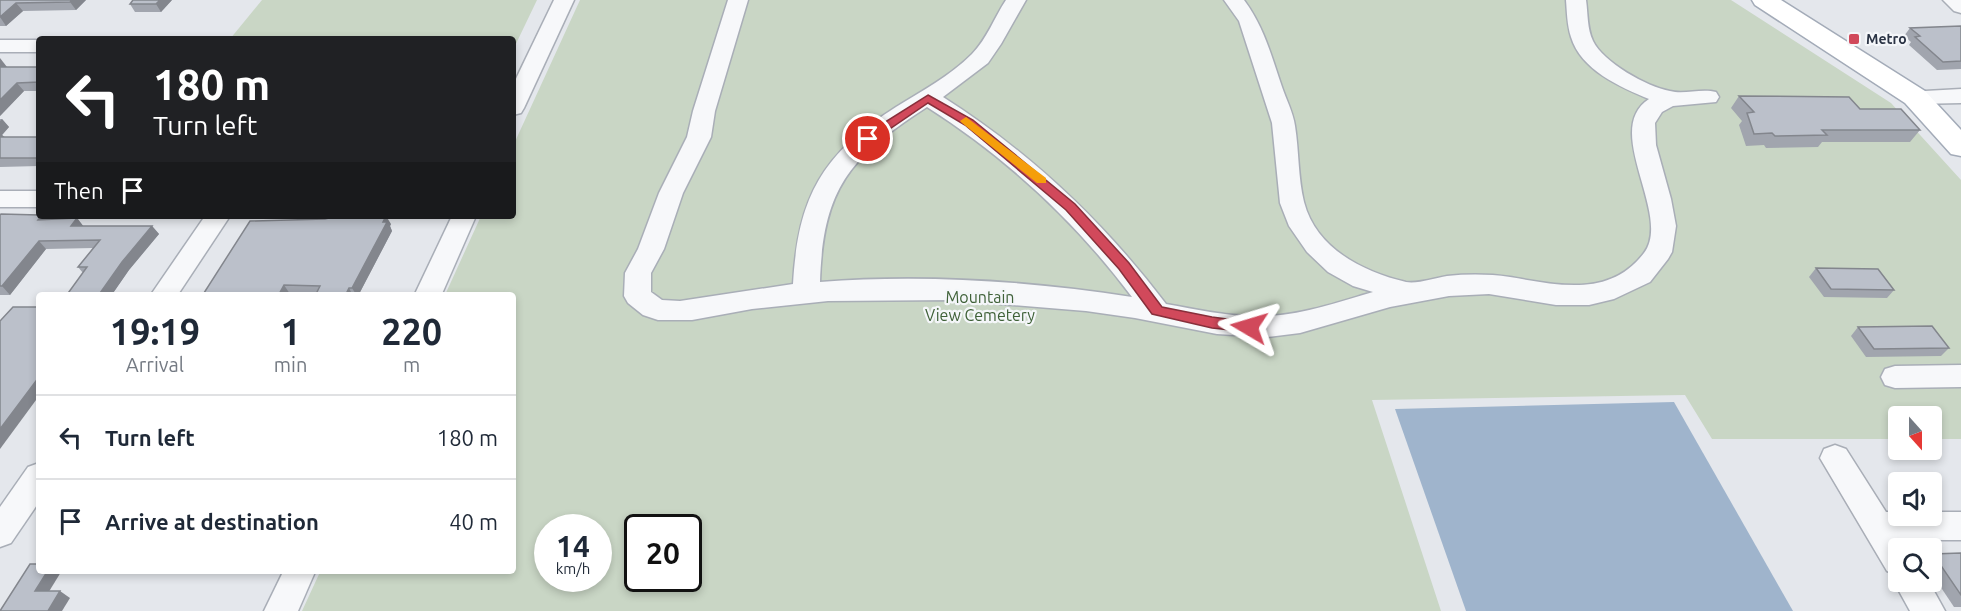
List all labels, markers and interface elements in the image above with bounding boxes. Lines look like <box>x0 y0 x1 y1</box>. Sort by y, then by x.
place label: Metro <box>1866 31 1907 47</box>
marker: Metro <box>1847 32 1861 46</box>
icon: left <box>54 60 132 138</box>
text: 180 m <box>153 61 270 108</box>
text: Turn left <box>153 110 257 140</box>
pin <box>842 113 893 164</box>
icon: arrive <box>851 122 884 155</box>
icon: arrive <box>116 174 149 207</box>
text: Then <box>54 178 104 203</box>
park label: Mountain View Cemetery <box>925 288 1035 324</box>
position arrow <box>1217 295 1281 359</box>
text: 19:19 <box>110 311 200 352</box>
text: 1 <box>280 311 301 352</box>
text: 220 <box>381 311 442 352</box>
text: Arrival <box>126 353 184 376</box>
text: min <box>274 353 307 376</box>
text: m <box>403 353 420 376</box>
north arrow <box>1888 406 1942 460</box>
map controls <box>1888 406 1942 592</box>
icon: left <box>54 421 87 454</box>
text: Turn left <box>105 425 195 450</box>
text: 180 m <box>437 425 498 450</box>
button: sound <box>1888 472 1942 526</box>
icon: arrive <box>54 505 87 538</box>
text: Arrive at destination <box>105 509 319 534</box>
text: 40 m <box>449 509 498 534</box>
speed limit sign: 20 <box>624 514 702 592</box>
text: 14 <box>556 529 590 563</box>
button: search <box>1888 538 1942 592</box>
text: km/h <box>556 560 590 577</box>

